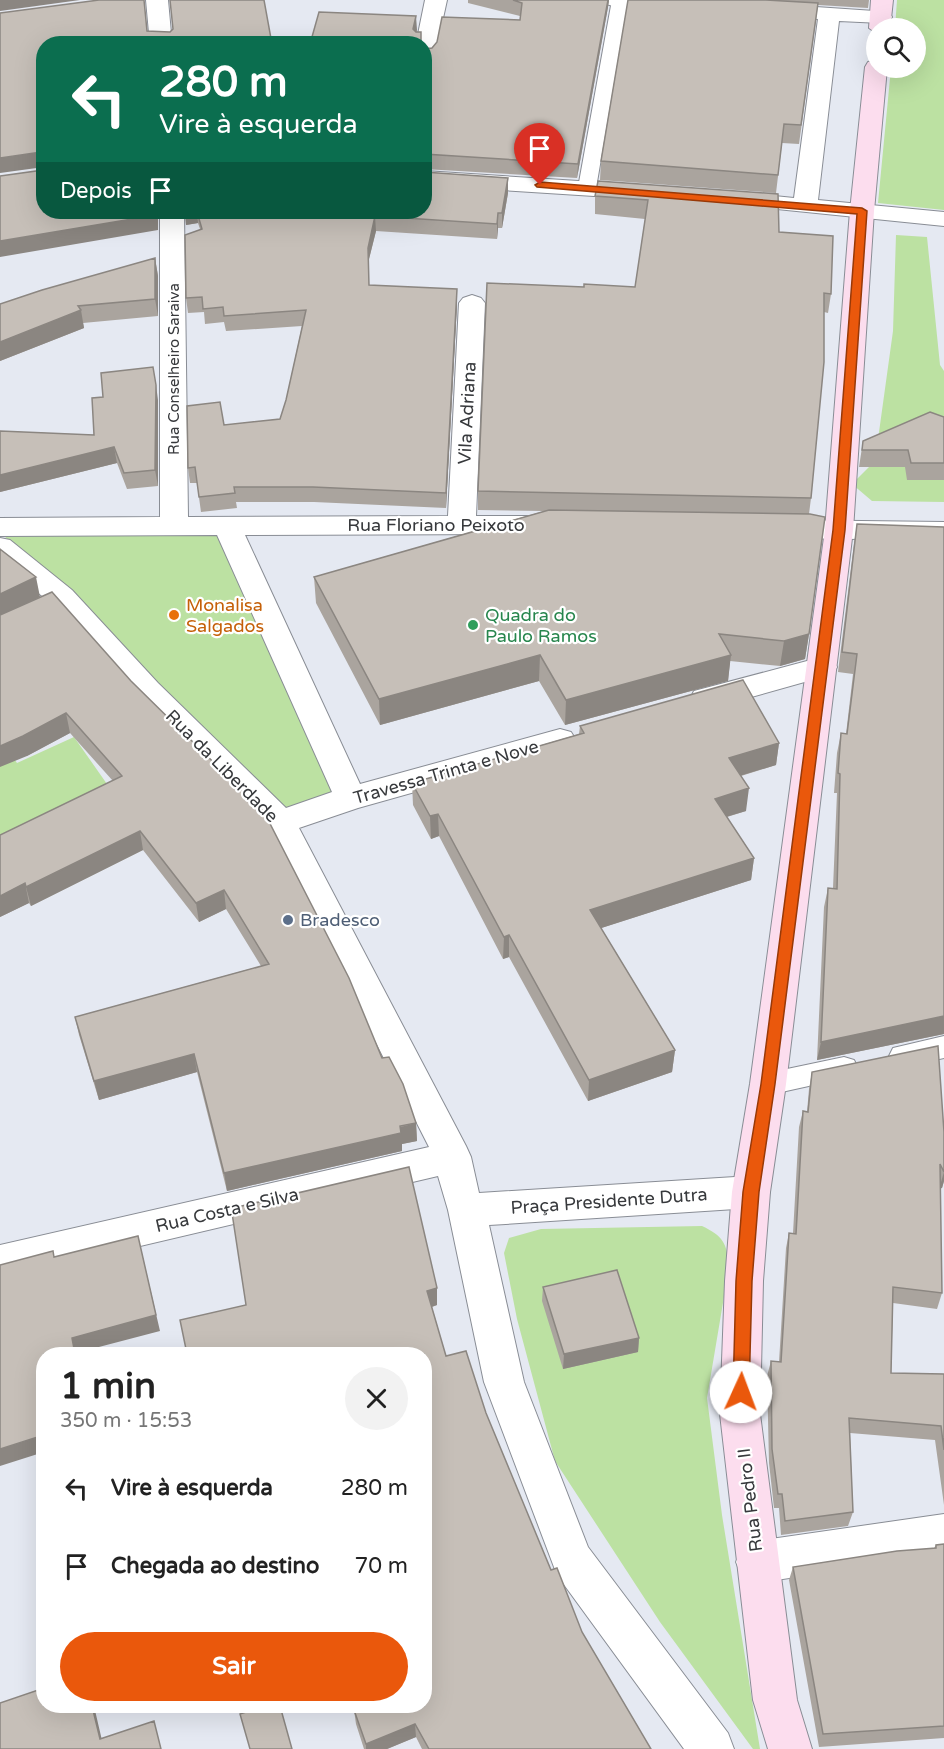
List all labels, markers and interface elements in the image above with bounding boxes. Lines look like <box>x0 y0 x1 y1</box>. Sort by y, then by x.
map controls <box>866 18 926 78</box>
button: search <box>866 18 926 78</box>
text: 280 m <box>159 57 288 108</box>
icon: left <box>60 60 138 138</box>
text: Vire à esquerda <box>159 108 358 141</box>
pin <box>514 123 565 185</box>
icon: arrive <box>523 132 556 165</box>
icon: arrive <box>144 174 177 207</box>
text: Depois <box>60 178 132 204</box>
street label: Rua Conselheiro Saraiva <box>165 283 183 455</box>
street label: Vila Adriana <box>453 361 481 465</box>
street label: Rua Floriano Peixoto <box>347 514 525 536</box>
place label: Monalisa Salgados <box>186 594 264 637</box>
place label: Quadra do Paulo Ramos <box>485 604 597 647</box>
marker: Monalisa Salgados <box>167 608 181 622</box>
marker: Quadra do Paulo Ramos <box>466 618 480 632</box>
street label: Rua da Liberdade <box>161 705 283 827</box>
street label: Travessa Trinta e Nove <box>351 735 541 809</box>
place label: Bradesco <box>300 909 380 931</box>
marker: Bradesco <box>281 913 295 927</box>
street label: Rua Costa e Silva <box>153 1183 301 1237</box>
street label: Praça Presidente Dutra <box>510 1183 708 1219</box>
position arrow <box>709 1360 773 1424</box>
text: 1 min <box>60 1365 156 1408</box>
button: close <box>345 1367 408 1430</box>
text: 350 m · 15:53 <box>60 1409 192 1433</box>
street label: Rua Pedro II <box>733 1447 767 1553</box>
icon: left <box>60 1472 93 1505</box>
text: Vire à esquerda <box>111 1475 273 1501</box>
text: 280 m <box>341 1475 408 1501</box>
icon: arrive <box>60 1550 93 1583</box>
text: Chegada ao destino <box>111 1553 319 1579</box>
text: 70 m <box>354 1553 408 1579</box>
button: Sair <box>60 1632 408 1701</box>

